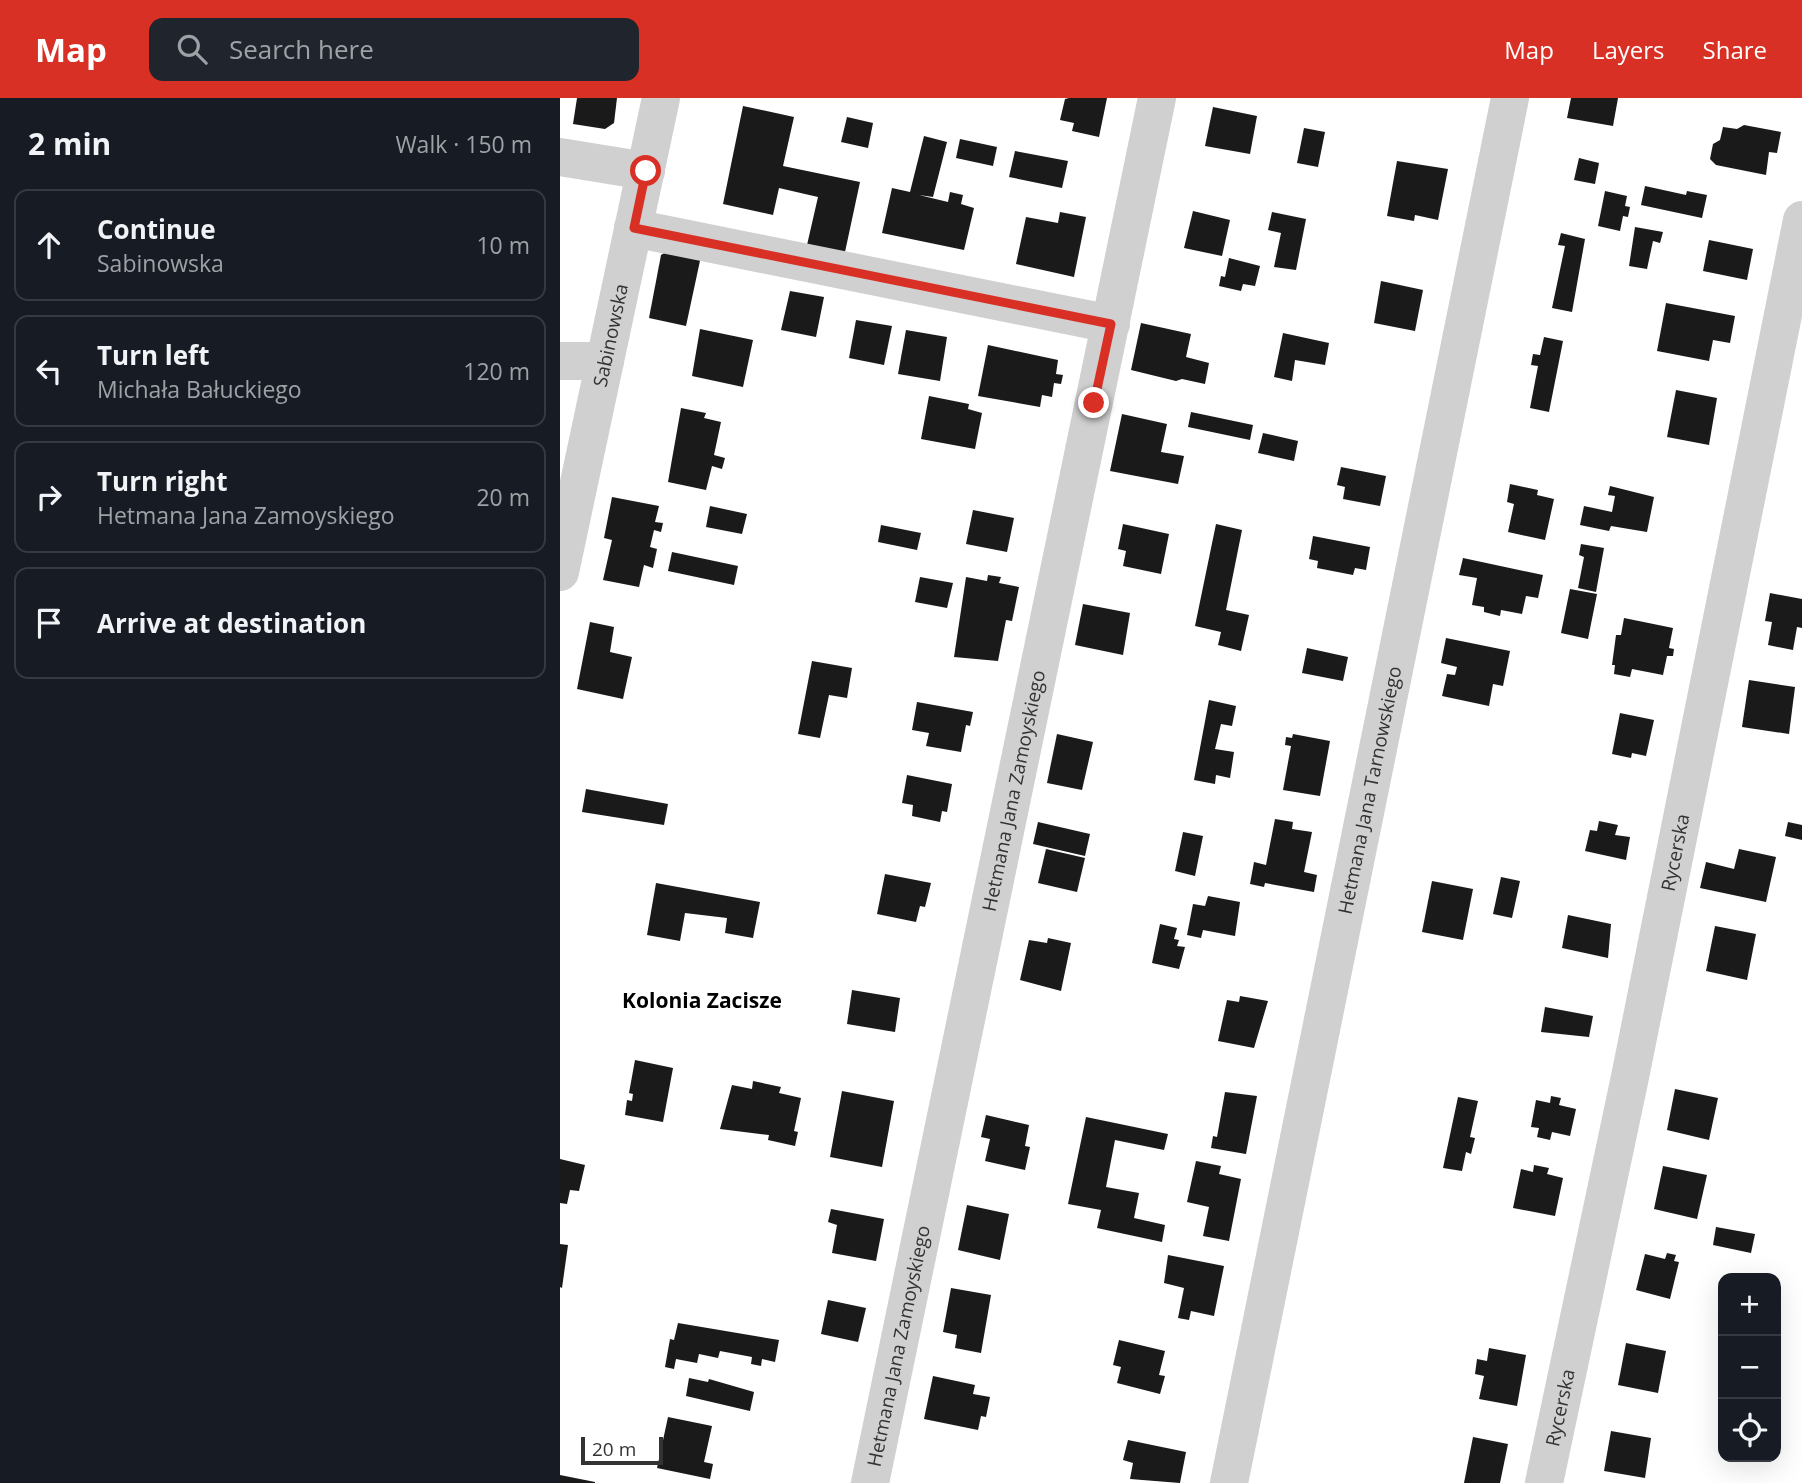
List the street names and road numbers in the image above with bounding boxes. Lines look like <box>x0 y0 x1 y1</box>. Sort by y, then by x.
street label: Sabinowska <box>587 281 634 389</box>
street label: Hetmana Jana Tarnowskiego <box>1332 664 1407 916</box>
street label: Hetmana Jana Zamoyskiego <box>976 668 1051 914</box>
street label: Rycerska <box>1655 811 1696 893</box>
street label: Hetmana Jana Zamoyskiego <box>861 1223 936 1469</box>
street label: Rycerska <box>1539 1367 1581 1449</box>

